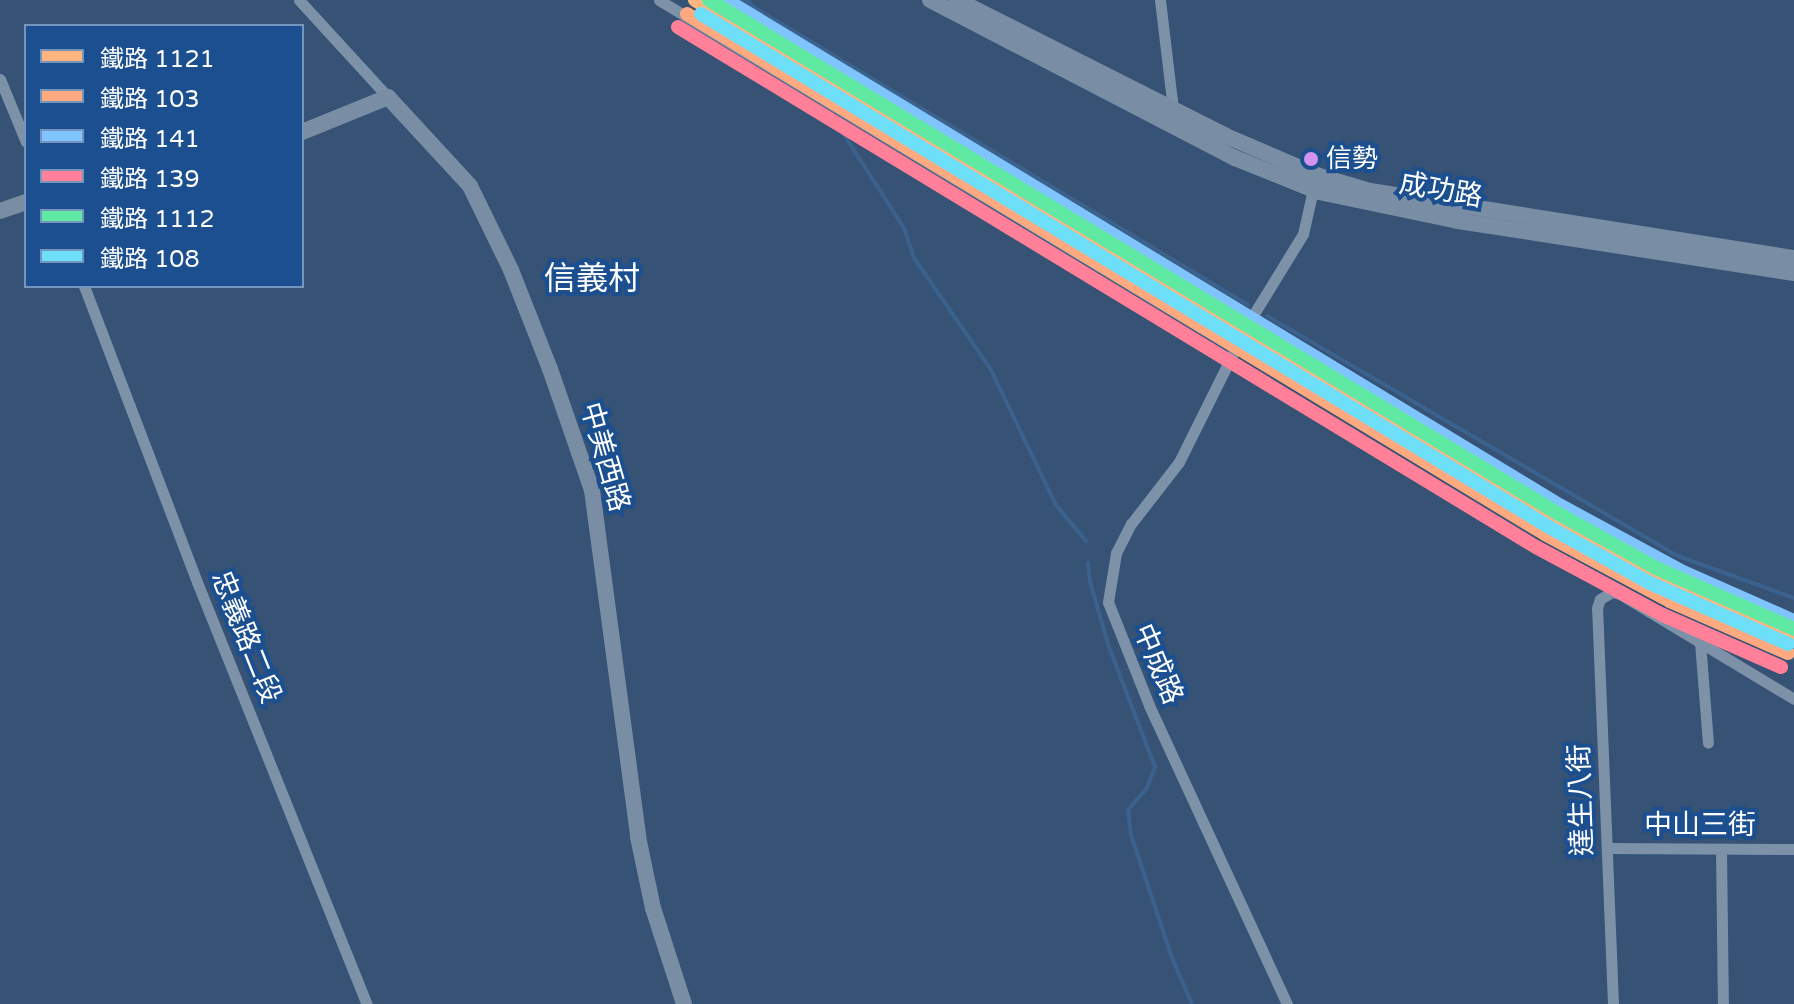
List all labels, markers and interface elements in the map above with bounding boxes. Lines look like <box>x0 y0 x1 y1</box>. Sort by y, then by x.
legend <box>24 24 304 288</box>
text: 鐵路 1121 <box>100 45 215 74</box>
text: 鐵路 103 <box>100 85 199 114</box>
text: 鐵路 141 <box>100 125 199 154</box>
place label: 信勢 <box>1326 143 1378 175</box>
marker: 信勢 <box>1303 151 1319 167</box>
text: 鐵路 139 <box>100 165 199 194</box>
street label: 成功路 <box>1397 166 1485 214</box>
text: 鐵路 1112 <box>100 205 215 234</box>
text: 鐵路 108 <box>100 245 199 274</box>
district label: 信義村 <box>544 260 640 298</box>
street label: 中美西路 <box>573 399 637 515</box>
street label: 忠義路二段 <box>204 566 288 708</box>
street label: 中成路 <box>1126 619 1190 709</box>
street label: 達生八街 <box>1562 743 1600 857</box>
street label: 中山三街 <box>1644 808 1756 842</box>

